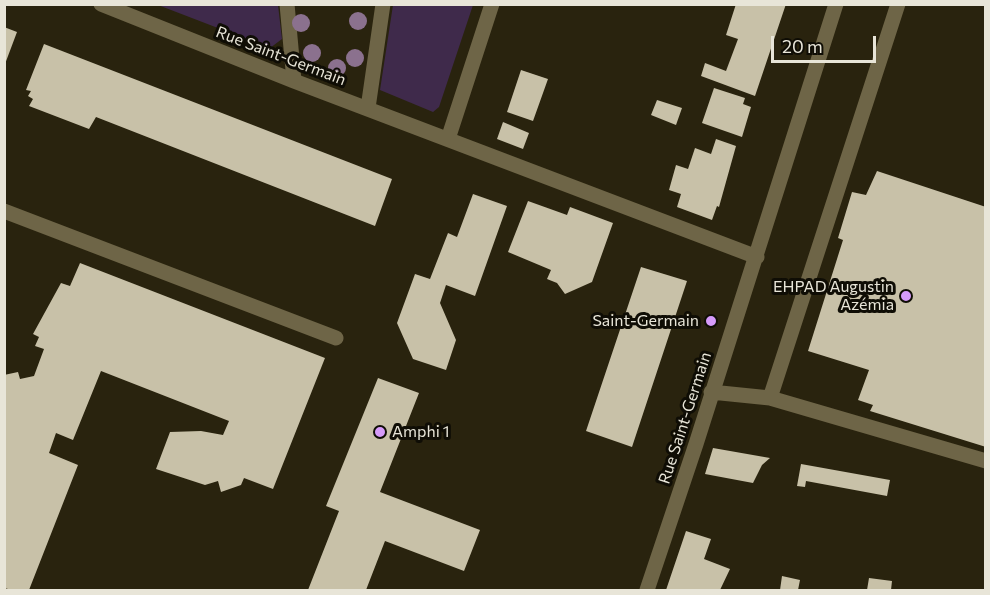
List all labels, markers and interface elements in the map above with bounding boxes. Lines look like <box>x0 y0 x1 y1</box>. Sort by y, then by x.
street label: Rue Saint-Germain <box>213 22 349 90</box>
scale bar <box>774 24 879 62</box>
text: 20 m <box>782 35 823 57</box>
place label: EHPAD Augustin Azémia <box>773 277 894 315</box>
marker: EHPAD Augustin Azémia <box>899 289 913 303</box>
place label: Saint-Germain <box>592 311 699 331</box>
marker: Saint-Germain <box>704 314 718 328</box>
street label: Rue Saint-Germain <box>655 350 715 486</box>
place label: Amphi 1 <box>392 422 450 442</box>
marker: Amphi 1 <box>373 425 387 439</box>

